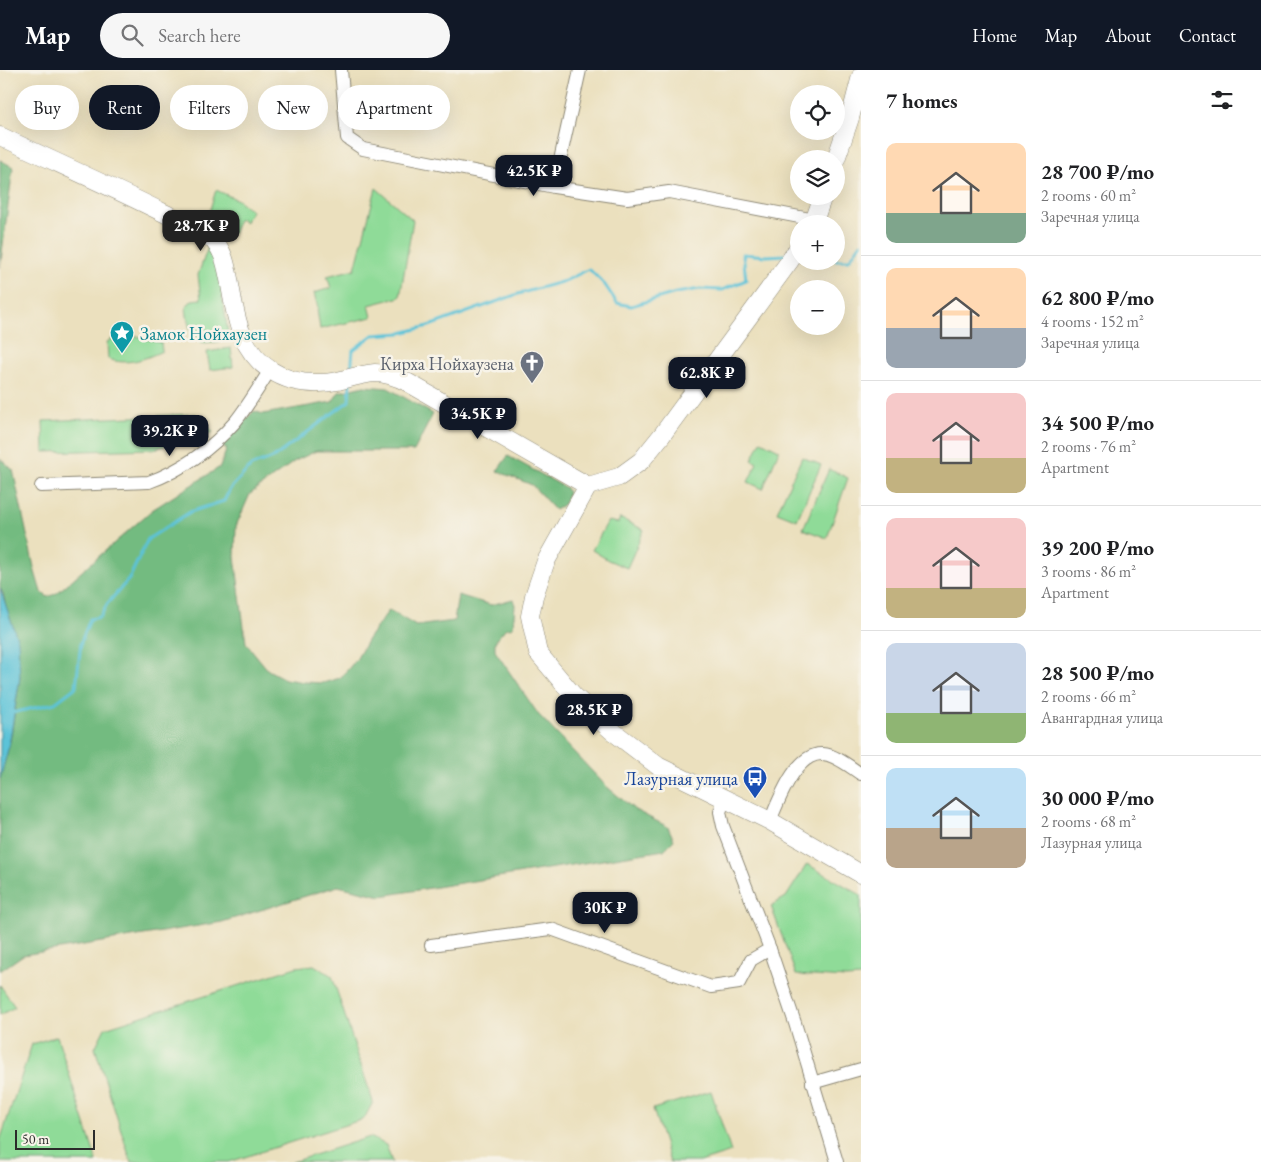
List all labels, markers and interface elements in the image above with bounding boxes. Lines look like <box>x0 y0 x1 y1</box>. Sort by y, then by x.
search box <box>100 13 450 58</box>
text: Map <box>25 20 70 51</box>
icon: search <box>118 21 146 49</box>
text: Search here <box>158 23 241 48</box>
text: Home <box>972 24 1017 47</box>
text: Map <box>1045 24 1077 47</box>
text: About <box>1105 24 1151 47</box>
text: Contact <box>1179 24 1236 47</box>
chip: Buy <box>15 85 79 130</box>
chip: Rent <box>89 85 160 130</box>
chip: Filters <box>170 85 248 130</box>
chip: New <box>258 85 328 130</box>
chip: Apartment <box>338 85 450 130</box>
map controls <box>790 85 845 335</box>
button: locate <box>790 85 845 140</box>
icon: filters <box>1208 86 1236 114</box>
text: 7 homes <box>886 87 958 114</box>
button: layers <box>790 150 845 205</box>
pin: 42.5K ₽ <box>488 154 580 197</box>
text: 28 700 ₽/mo <box>1041 158 1154 185</box>
text: 42.5K ₽ <box>506 160 562 181</box>
icon: home <box>926 163 986 223</box>
text: 2 rooms · 60 m² <box>1041 185 1136 206</box>
text: Заречная улица <box>1041 206 1140 227</box>
pin: 28.7K ₽ <box>155 210 247 252</box>
text: 28.7K ₽ <box>173 215 229 236</box>
button: + <box>790 215 845 270</box>
button: − <box>790 280 845 335</box>
text: 62 800 ₽/mo <box>1041 284 1154 311</box>
icon: home <box>926 288 986 348</box>
text: 4 rooms · 152 m² <box>1041 311 1144 332</box>
place icon: Замок Нойхаузен <box>109 320 135 354</box>
place label: Замок Нойхаузен <box>140 322 267 345</box>
text: Заречная улица <box>1041 332 1140 353</box>
church icon: Кирха Нойхаузена <box>519 350 545 384</box>
place label: Кирха Нойхаузена <box>380 352 515 375</box>
pin: 62.8K ₽ <box>661 356 753 399</box>
text: 62.8K ₽ <box>679 362 735 383</box>
pin: 34.5K ₽ <box>432 398 524 440</box>
text: 34.5K ₽ <box>450 403 506 424</box>
text: 34 500 ₽/mo <box>1041 409 1154 436</box>
icon: home <box>926 413 986 473</box>
pin: 39.2K ₽ <box>124 414 216 457</box>
text: 39.2K ₽ <box>142 420 198 441</box>
text: 2 rooms · 76 m² <box>1041 436 1136 457</box>
text: Apartment <box>1041 457 1109 478</box>
text: 39 200 ₽/mo <box>1041 534 1154 561</box>
icon: home <box>926 538 986 598</box>
text: 3 rooms · 86 m² <box>1041 561 1136 582</box>
text: Apartment <box>1041 582 1109 603</box>
text: 28 500 ₽/mo <box>1041 659 1154 686</box>
icon: home <box>926 663 986 723</box>
text: 2 rooms · 66 m² <box>1041 686 1136 707</box>
pin: 28.5K ₽ <box>548 694 640 736</box>
text: 28.5K ₽ <box>566 699 622 720</box>
text: Авангардная улица <box>1041 707 1163 728</box>
bus stop icon: Лазурная улица <box>742 765 768 799</box>
place label: Лазурная улица <box>624 767 739 790</box>
text: 30 000 ₽/mo <box>1041 784 1154 811</box>
icon: home <box>926 788 986 848</box>
text: 2 rooms · 68 m² <box>1041 811 1136 832</box>
text: Лазурная улица <box>1041 832 1142 853</box>
pin: 30K ₽ <box>570 892 640 934</box>
text: 30K ₽ <box>584 897 626 918</box>
scale bar <box>15 1127 95 1150</box>
text: 50 m <box>22 1130 49 1148</box>

